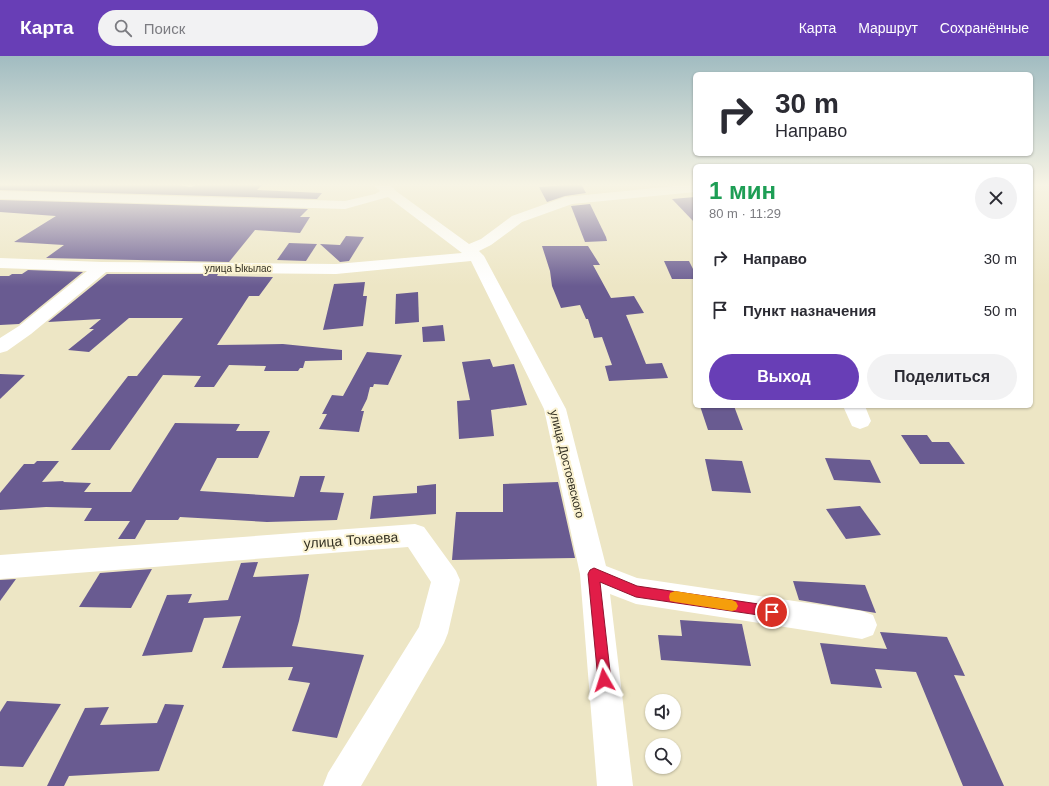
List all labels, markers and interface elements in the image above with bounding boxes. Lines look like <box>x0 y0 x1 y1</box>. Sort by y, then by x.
search box <box>98 10 378 46</box>
text: Карта <box>20 17 74 38</box>
icon: search <box>112 17 134 39</box>
text: Поиск <box>144 20 185 37</box>
text: Карта <box>799 20 836 36</box>
text: Маршрут <box>858 20 918 36</box>
text: Сохранённые <box>940 20 1029 36</box>
icon: right <box>709 88 761 140</box>
text: 30 m <box>775 88 839 119</box>
text: Направо <box>775 121 847 141</box>
text: 1 мин <box>709 177 776 204</box>
button: close <box>975 177 1017 219</box>
text: 80 m · 11:29 <box>709 206 781 221</box>
icon: right <box>709 247 731 269</box>
text: Направо <box>743 250 807 267</box>
text: 30 m <box>984 250 1017 267</box>
street label: улица Ыкылас <box>204 263 272 274</box>
icon: arrive <box>709 299 731 321</box>
text: Пункт назначения <box>743 302 876 319</box>
text: 50 m <box>984 302 1017 319</box>
button: Выход <box>709 354 859 400</box>
button: Поделиться <box>867 354 1017 400</box>
street label: улица Достоевского <box>547 408 587 520</box>
street label: улица Токаева <box>303 529 399 551</box>
pin <box>755 595 789 629</box>
icon: arrive <box>761 601 783 623</box>
position arrow <box>583 659 625 701</box>
map controls <box>645 694 681 774</box>
button: sound <box>645 694 681 730</box>
button: search <box>645 738 681 774</box>

